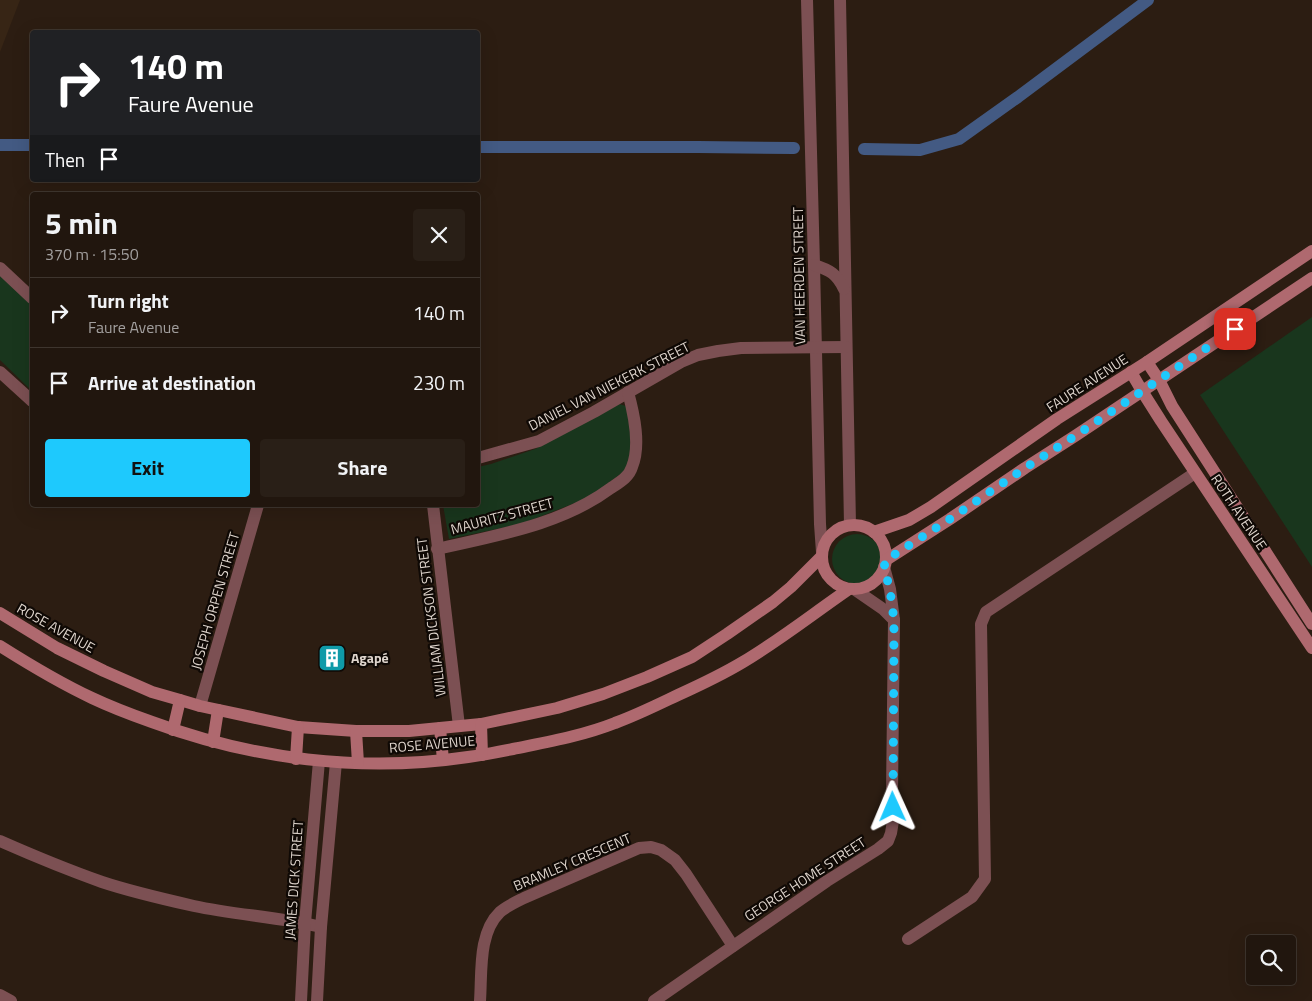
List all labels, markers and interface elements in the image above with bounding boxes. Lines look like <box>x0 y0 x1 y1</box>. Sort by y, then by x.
text: 140 m <box>128 39 224 93</box>
icon: right <box>45 50 110 115</box>
text: Faure Avenue <box>128 87 254 121</box>
text: Then <box>45 145 85 174</box>
icon: arrive <box>95 145 123 173</box>
text: 5 min <box>45 200 118 246</box>
street label: VAN HEERDEN STREET <box>787 206 810 345</box>
button: close <box>413 209 465 261</box>
text: 370 m · 15:50 <box>45 242 139 266</box>
text: Turn right <box>88 286 169 315</box>
text: 140 m <box>413 298 465 327</box>
icon: right <box>45 299 73 327</box>
pin <box>1214 308 1256 350</box>
text: Faure Avenue <box>88 315 179 339</box>
icon: arrive <box>1221 315 1249 343</box>
street label: DANIEL VAN NIEKERK STREET <box>524 335 694 435</box>
street label: FAURE AVENUE <box>1042 348 1132 417</box>
text: Arrive at destination <box>88 368 256 397</box>
text: 230 m <box>413 368 465 397</box>
icon: arrive <box>45 369 73 397</box>
button: Exit <box>45 439 250 497</box>
button: Share <box>260 439 465 497</box>
street label: ROTH AVENUE <box>1206 470 1273 554</box>
street label: MAURITZ STREET <box>448 492 556 539</box>
street label: JOSEPH ORPEN STREET <box>185 529 244 672</box>
street label: WILLIAM DICKSON STREET <box>410 536 451 698</box>
street label: ROSE AVENUE <box>13 597 99 658</box>
building icon: Agapé <box>317 643 347 673</box>
place label: Agapé <box>351 647 389 668</box>
street label: ROSE AVENUE <box>388 729 476 758</box>
position arrow <box>866 780 918 832</box>
street label: JAMES DICK STREET <box>279 819 308 941</box>
street label: BRAMLEY CRESCENT <box>510 827 634 896</box>
street label: GEORGE HOME STREET <box>740 831 870 926</box>
map controls <box>1246 935 1296 985</box>
button: search <box>1246 935 1296 985</box>

